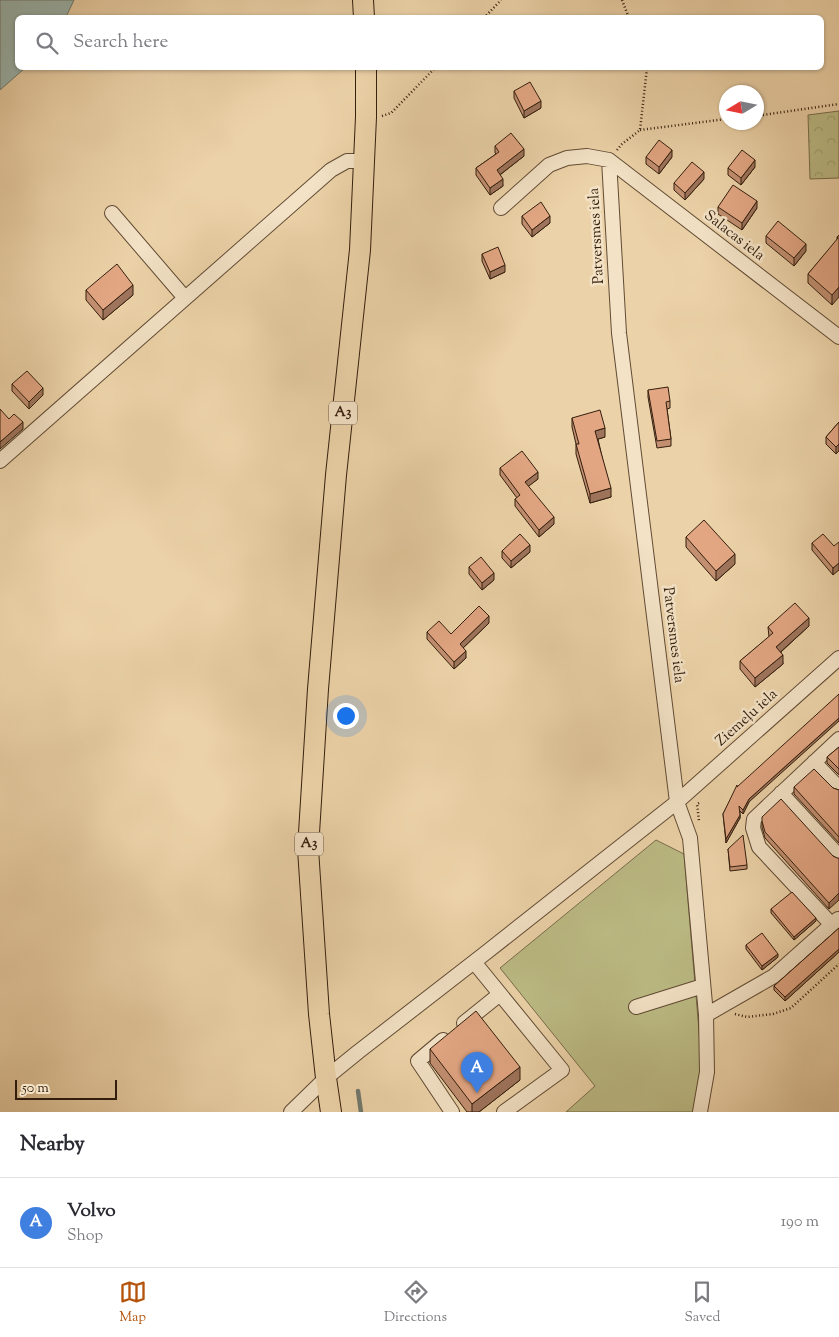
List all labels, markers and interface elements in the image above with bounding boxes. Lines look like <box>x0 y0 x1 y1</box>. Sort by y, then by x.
search box <box>15 15 824 70</box>
icon: search <box>33 29 61 57</box>
text: Search here <box>73 29 168 56</box>
north arrow <box>719 85 764 130</box>
street label: Patversmes iela <box>584 187 610 285</box>
street label: Salacas iela <box>699 206 769 266</box>
road number: A3 <box>329 402 357 424</box>
street label: Patversmes iela <box>657 586 689 684</box>
street label: Ziemeļu iela <box>711 684 783 752</box>
your location <box>333 703 359 729</box>
road number: A3 <box>295 832 323 856</box>
pin: A <box>461 1052 493 1093</box>
scale bar <box>15 1077 118 1100</box>
text: 50 m <box>22 1079 49 1099</box>
text: Nearby <box>20 1130 85 1160</box>
text: Volvo <box>67 1198 116 1225</box>
text: A <box>30 1211 43 1234</box>
text: 190 m <box>781 1211 819 1234</box>
text: Shop <box>67 1225 103 1248</box>
tab: Map <box>119 1278 147 1328</box>
tab: Directions <box>384 1278 447 1328</box>
tab: Saved <box>684 1278 720 1328</box>

